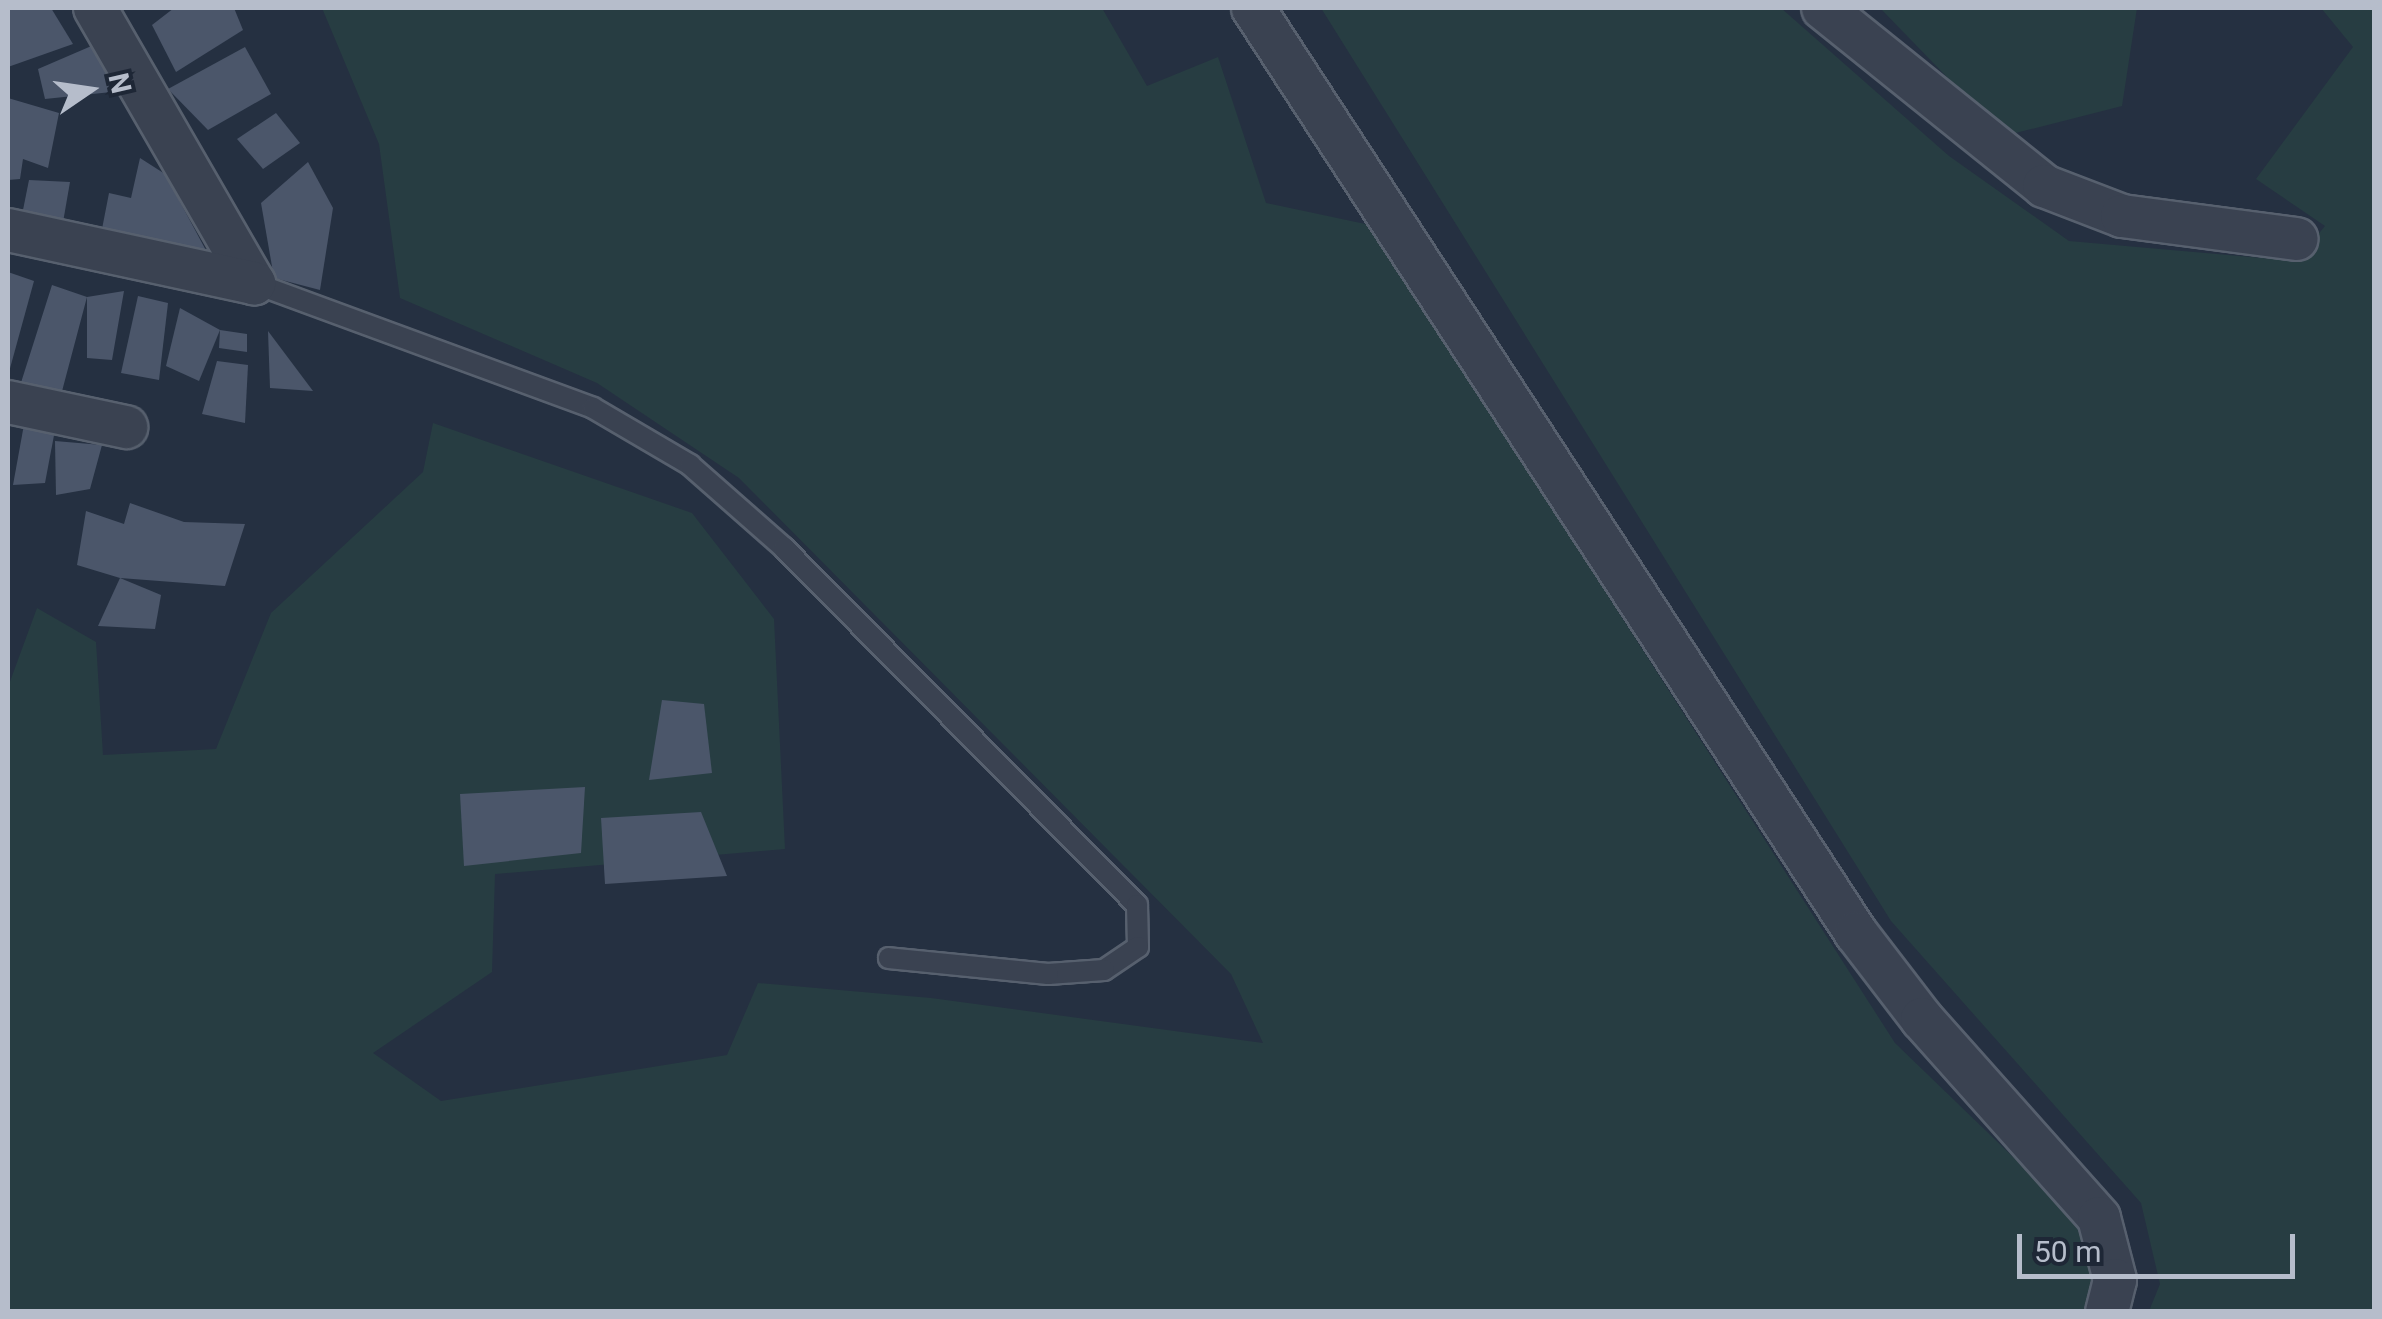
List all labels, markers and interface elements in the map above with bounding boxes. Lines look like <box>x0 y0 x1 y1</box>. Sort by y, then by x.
north arrow <box>40 40 140 140</box>
text: N <box>101 70 138 96</box>
scale bar <box>2022 1214 2300 1276</box>
text: 50 m <box>2034 1234 2101 1269</box>

